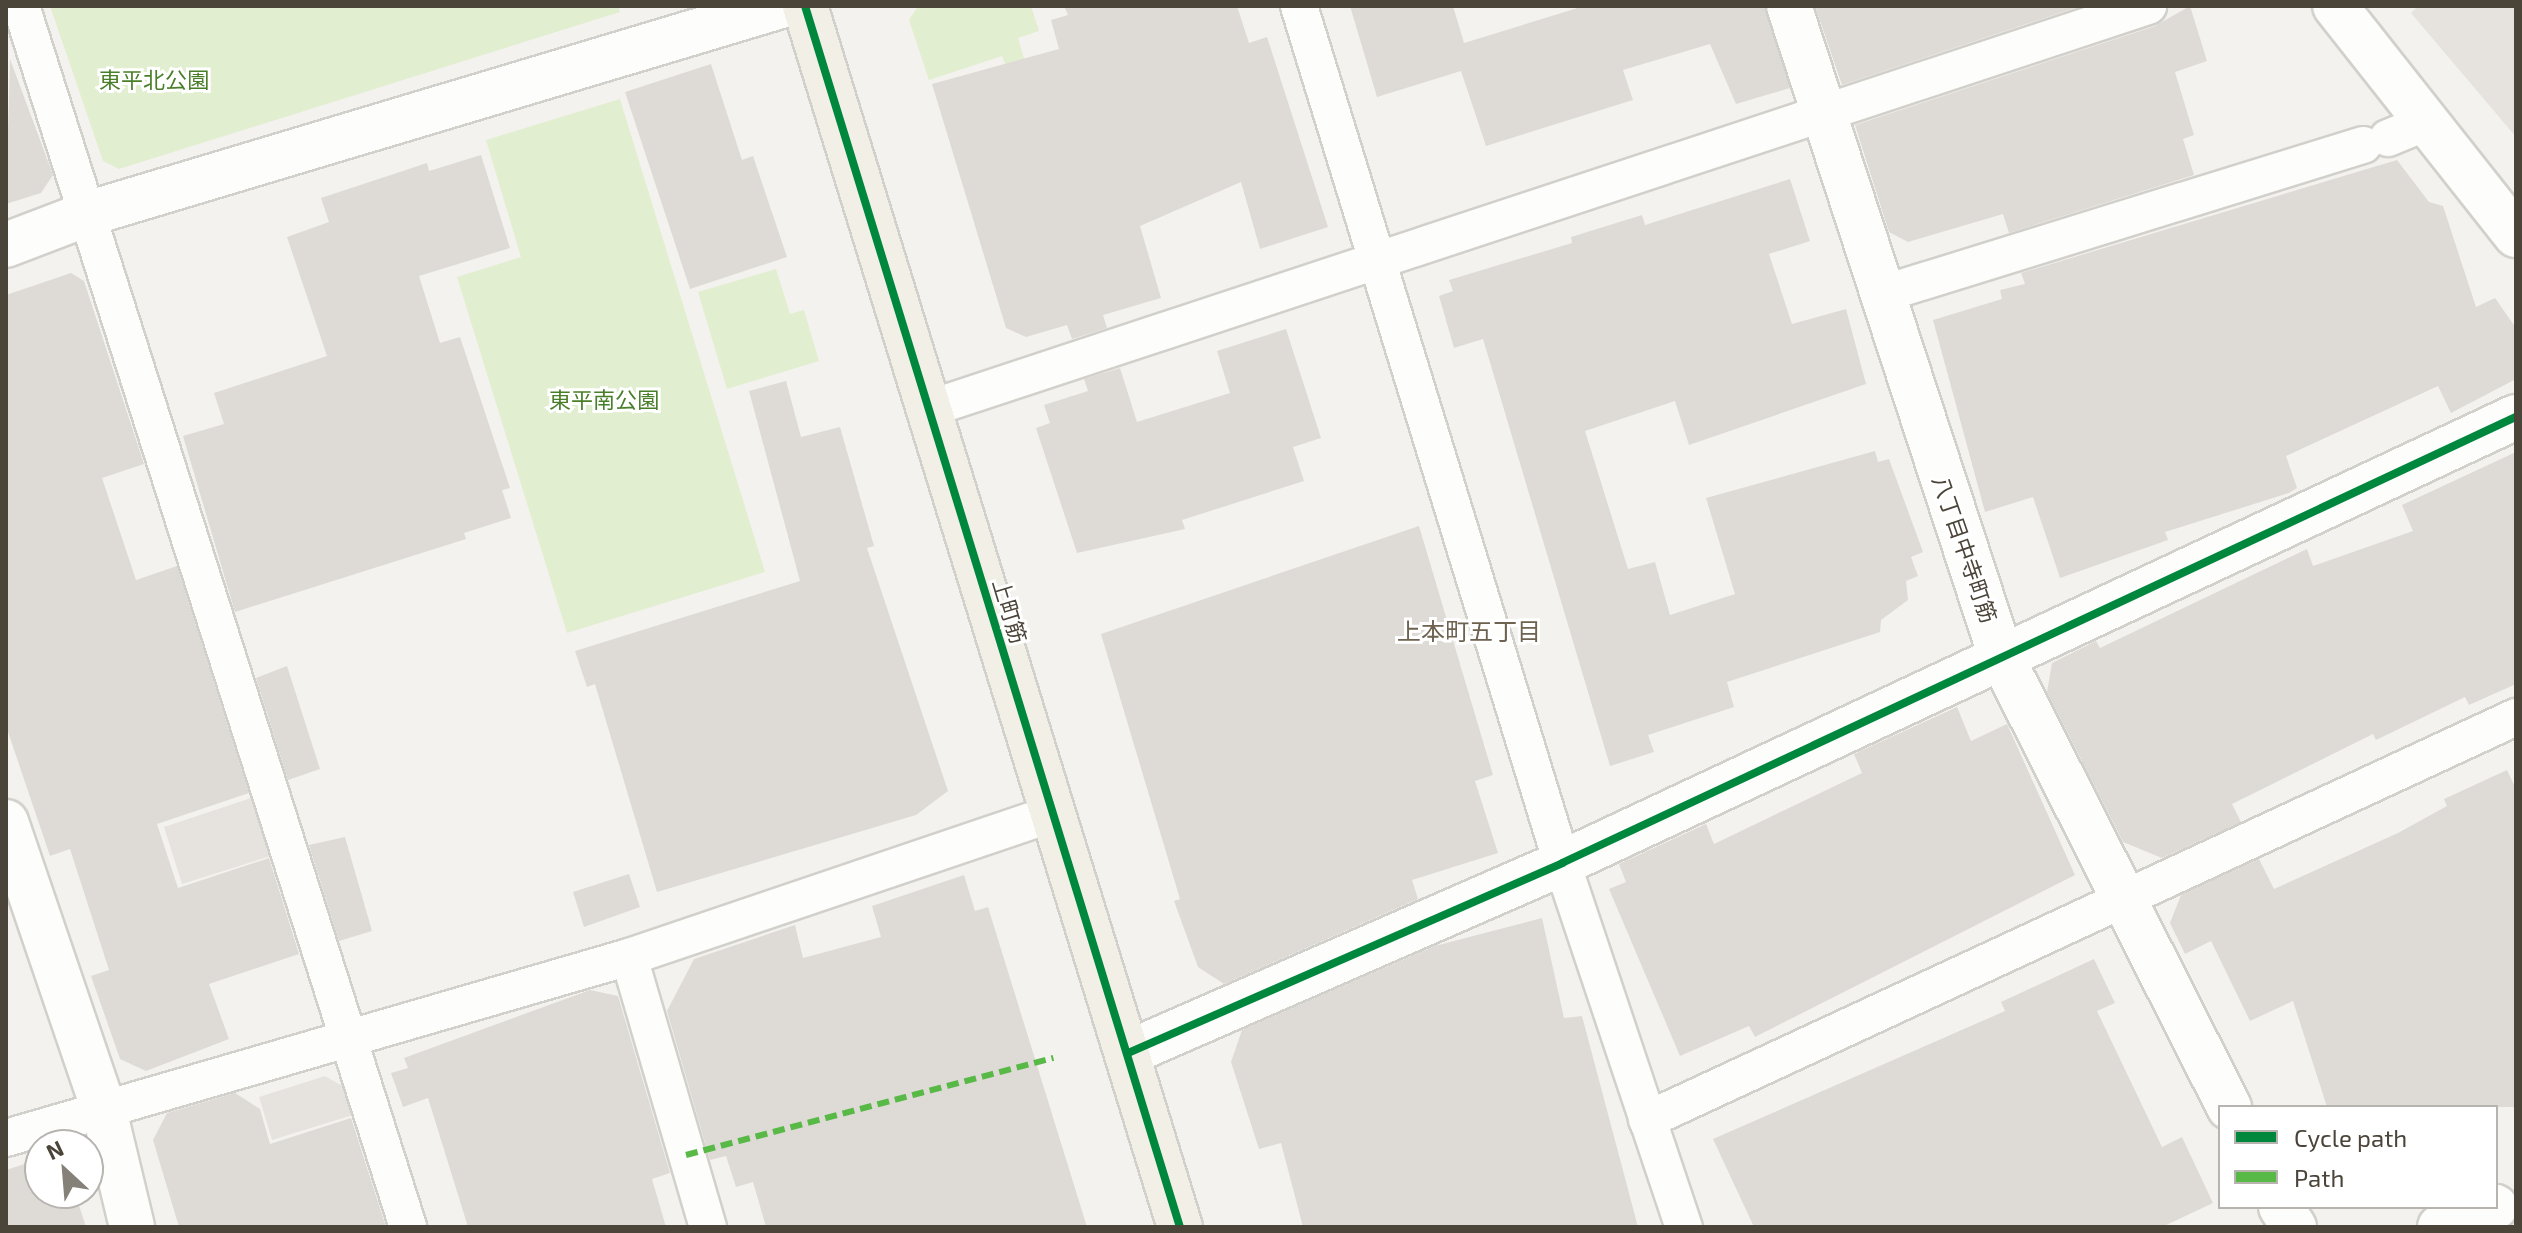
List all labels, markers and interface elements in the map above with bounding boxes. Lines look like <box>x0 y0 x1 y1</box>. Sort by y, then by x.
park label: 東平北公園 <box>99 67 209 93</box>
park label: 東平南公園 <box>549 387 659 413</box>
street label: 八丁目中寺町筋 <box>1927 472 2003 626</box>
street label: 上町筋 <box>988 576 1032 646</box>
district label: 上本町五丁目 <box>1397 617 1541 645</box>
legend <box>2218 1105 2498 1209</box>
text: Cycle path <box>2294 1123 2407 1152</box>
north arrow <box>24 1129 104 1209</box>
text: N <box>42 1134 67 1164</box>
text: Path <box>2294 1163 2344 1192</box>

